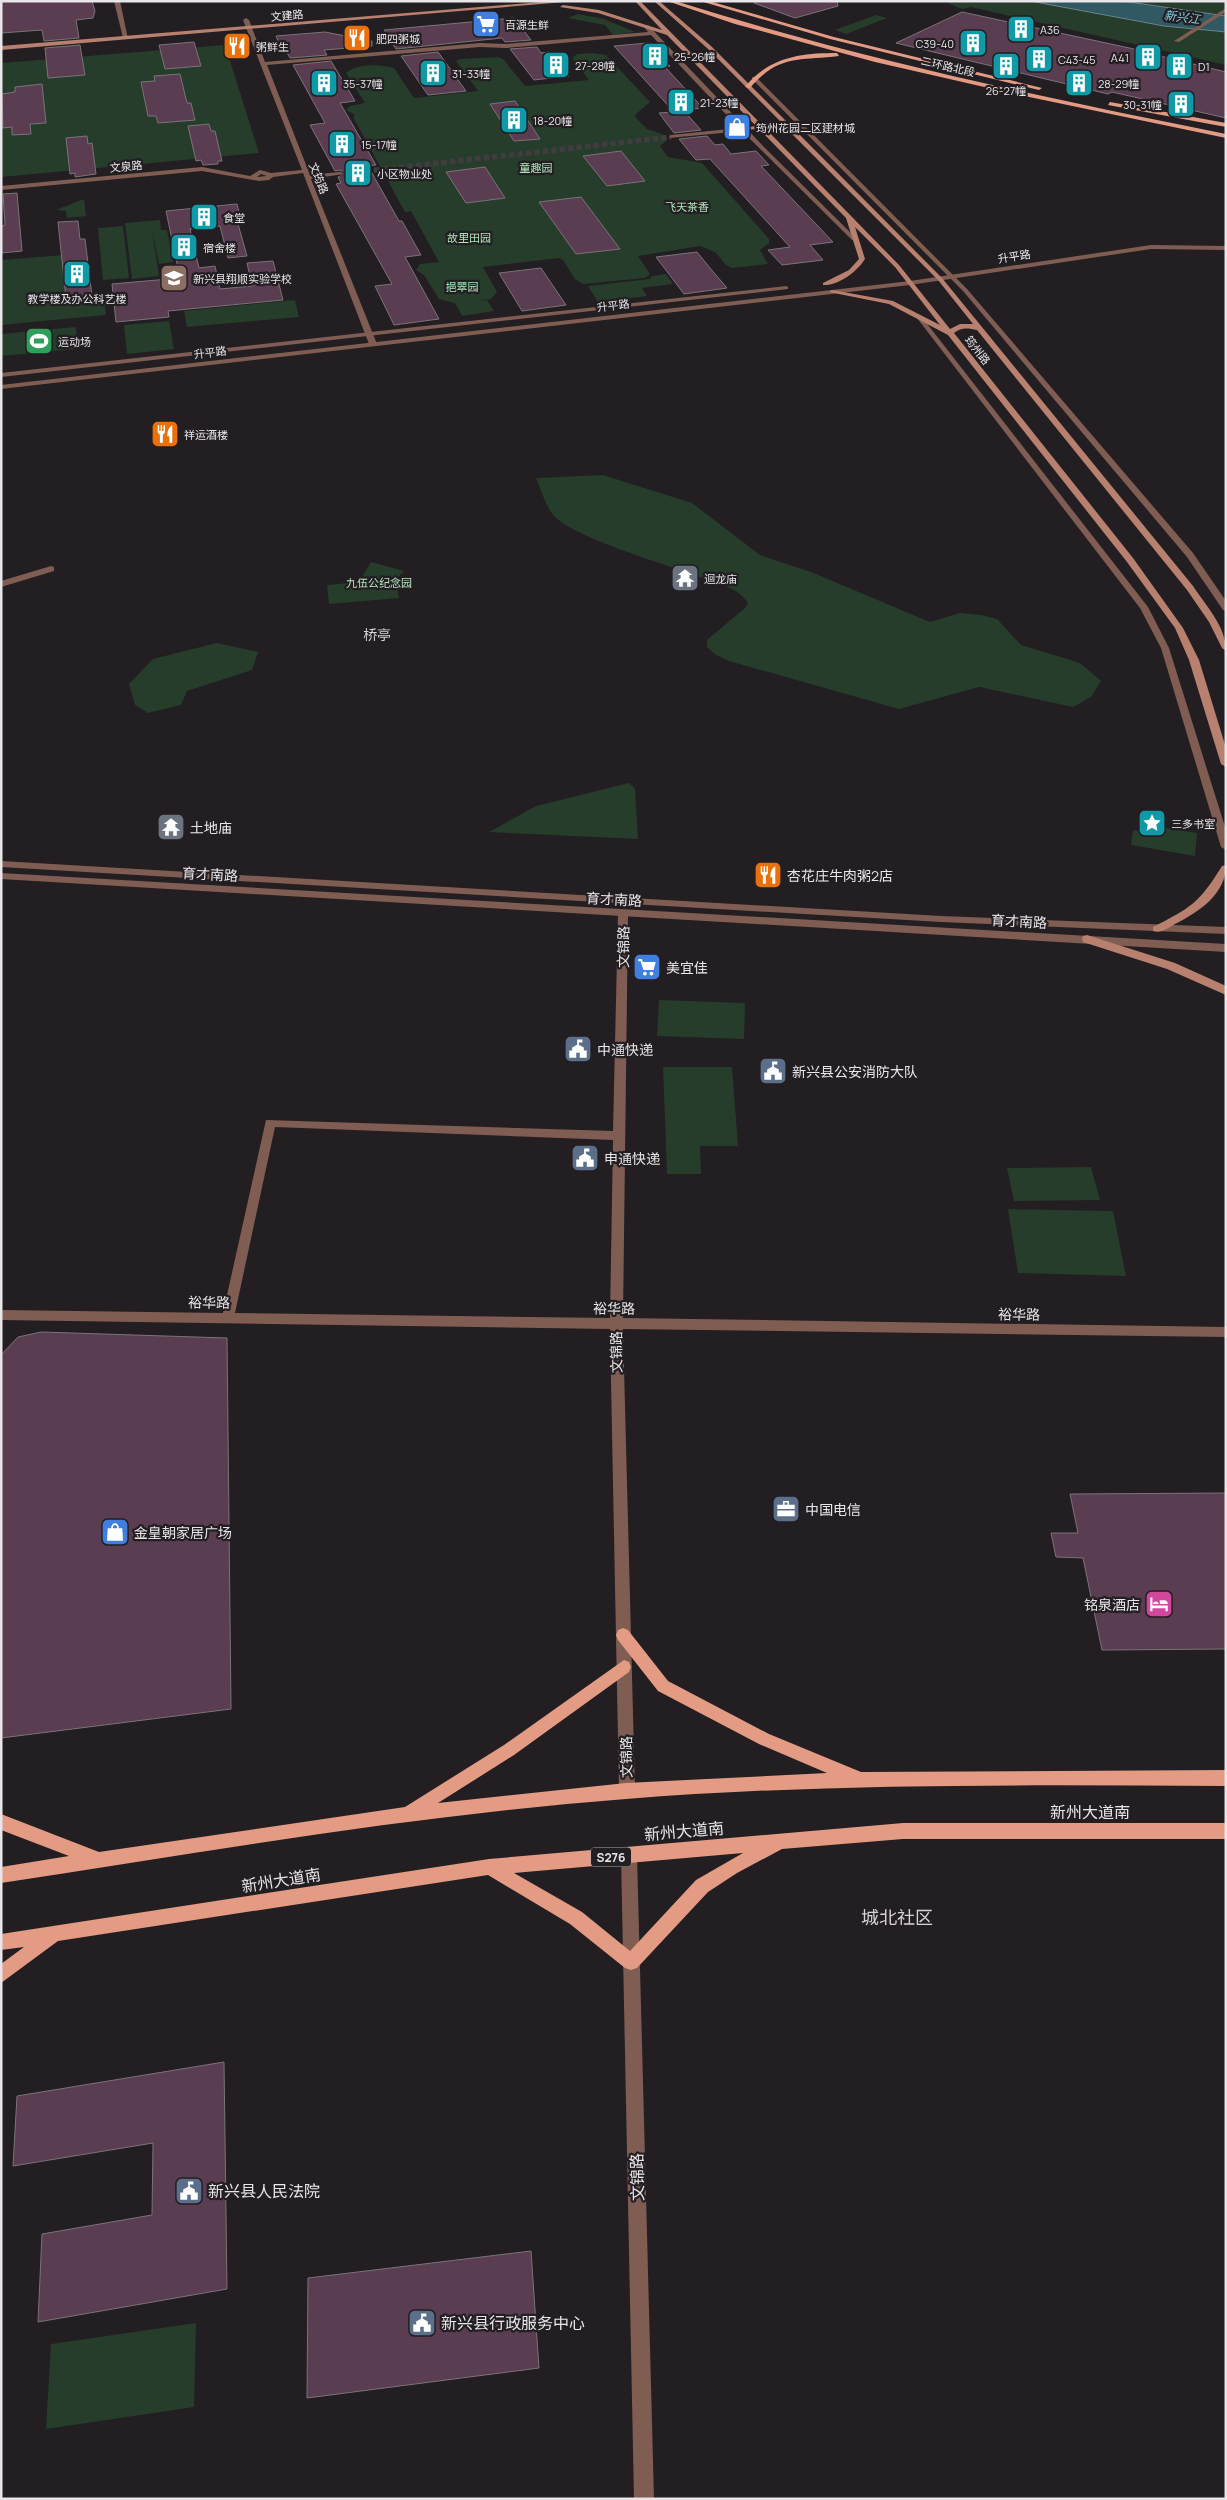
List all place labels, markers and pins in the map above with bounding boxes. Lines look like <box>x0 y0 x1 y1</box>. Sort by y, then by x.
supermarket icon: 百源生鲜 <box>471 9 501 39</box>
building icon: A36 <box>1006 14 1036 44</box>
place label: 百源生鲜 <box>505 17 549 32</box>
place label: A36 <box>1040 22 1060 37</box>
restaurant icon: 肥四粥城 <box>342 23 372 53</box>
building icon: C39-40 <box>958 28 988 58</box>
restaurant icon: 粥鲜生 <box>222 31 252 61</box>
place label: 肥四粥城 <box>376 31 420 46</box>
place label: C39-40 <box>915 36 954 51</box>
place label: 粥鲜生 <box>256 39 289 54</box>
building icon: 25-26幢 <box>640 41 670 71</box>
building icon: A41 <box>1133 42 1163 72</box>
building icon: C43-45 <box>1024 44 1054 74</box>
place label: 25-26幢 <box>674 49 715 64</box>
building icon: 27-28幢 <box>541 50 571 80</box>
place label: A41 <box>1111 50 1129 65</box>
building icon: 26-27幢 <box>991 51 1021 81</box>
building icon: D1 <box>1164 51 1194 81</box>
place label: C43-45 <box>1058 52 1096 67</box>
building icon: 31-33幢 <box>418 58 448 88</box>
place label: 27-28幢 <box>575 58 615 73</box>
place label: D1 <box>1198 59 1210 74</box>
place label: 31-33幢 <box>452 66 490 81</box>
building icon: 35-37幢 <box>309 68 339 98</box>
building icon: 28-29幢 <box>1064 68 1094 98</box>
place label: 35-37幢 <box>343 76 383 91</box>
place label: 28-29幢 <box>1098 76 1139 91</box>
place label: 26-27幢 <box>986 83 1026 98</box>
building icon: 21-23幢 <box>666 87 696 117</box>
building icon: 30-31幢 <box>1166 89 1196 119</box>
place label: 21-23幢 <box>700 95 739 110</box>
place label: 30-31幢 <box>1123 97 1162 112</box>
building icon: 18-20幢 <box>499 105 529 135</box>
shop icon: 筠州花园二区建材城 <box>722 112 752 142</box>
place label: 18-20幢 <box>533 113 572 128</box>
place label: 筠州花园二区建材城 <box>756 120 855 135</box>
building icon: 15-17幢 <box>327 129 357 159</box>
place label: 15-17幢 <box>361 137 397 152</box>
building icon: 小区物业处 <box>343 158 373 188</box>
place label: 小区物业处 <box>377 166 432 181</box>
building icon: 食堂 <box>189 202 219 232</box>
place label: 食堂 <box>223 210 245 225</box>
building icon: 宿舍楼 <box>169 232 199 262</box>
place label: 宿舍楼 <box>203 240 236 255</box>
building icon: 教学楼及办公科艺楼 <box>62 259 92 289</box>
school or university icon: 新兴县翔顺实验学校 <box>159 263 189 293</box>
place label: 新兴县翔顺实验学校 <box>193 271 292 286</box>
place label: 教学楼及办公科艺楼 <box>28 291 127 306</box>
sports icon: 运动场 <box>24 326 54 356</box>
place label: 运动场 <box>58 334 91 349</box>
restaurant icon: 祥运酒楼 <box>150 419 180 449</box>
place label: 祥运酒楼 <box>184 427 228 442</box>
temple icon: 迴龙庙 <box>670 563 700 593</box>
place label: 迴龙庙 <box>704 571 737 586</box>
place icon: 三多书室 <box>1137 808 1167 838</box>
temple icon: 土地庙 <box>156 812 186 842</box>
place label: 三多书室 <box>1171 816 1215 831</box>
place label: 土地庙 <box>190 818 232 837</box>
restaurant icon: 杏花庄牛肉粥2店 <box>753 860 783 890</box>
place label: 杏花庄牛肉粥2店 <box>787 866 893 885</box>
supermarket icon: 美宜佳 <box>632 952 662 982</box>
place label: 美宜佳 <box>666 958 708 977</box>
public building icon: 中通快递 <box>563 1034 593 1064</box>
place label: 中通快递 <box>597 1040 653 1059</box>
public building icon: 新兴县公安消防大队 <box>758 1056 788 1086</box>
place label: 新兴县公安消防大队 <box>792 1062 918 1081</box>
public building icon: 申通快递 <box>570 1143 600 1173</box>
place label: 申通快递 <box>604 1149 660 1168</box>
office icon: 中国电信 <box>771 1494 801 1524</box>
place label: 中国电信 <box>805 1500 861 1519</box>
shop icon: 金皇朝家居广场 <box>100 1517 130 1547</box>
place label: 金皇朝家居广场 <box>134 1523 232 1542</box>
hotel icon: 铭泉酒店 <box>1144 1589 1174 1619</box>
place label: 铭泉酒店 <box>1084 1595 1140 1614</box>
public building icon: 新兴县人民法院 <box>174 2176 204 2206</box>
place label: 新兴县人民法院 <box>208 2180 320 2202</box>
public building icon: 新兴县行政服务中心 <box>407 2308 437 2338</box>
place label: 新兴县行政服务中心 <box>441 2312 585 2334</box>

